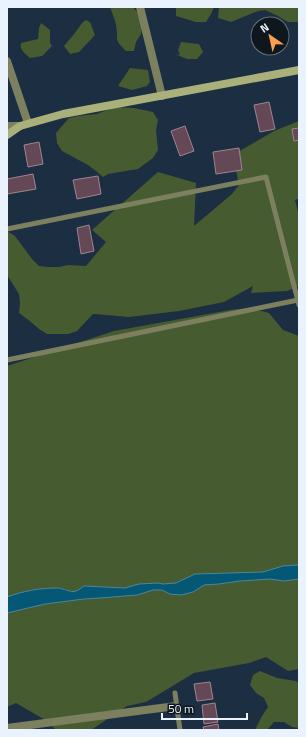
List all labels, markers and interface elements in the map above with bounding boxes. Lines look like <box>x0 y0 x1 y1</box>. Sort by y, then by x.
north arrow <box>250 16 290 56</box>
text: N <box>257 19 272 36</box>
scale bar <box>162 695 247 721</box>
text: 50 m <box>168 699 194 718</box>

